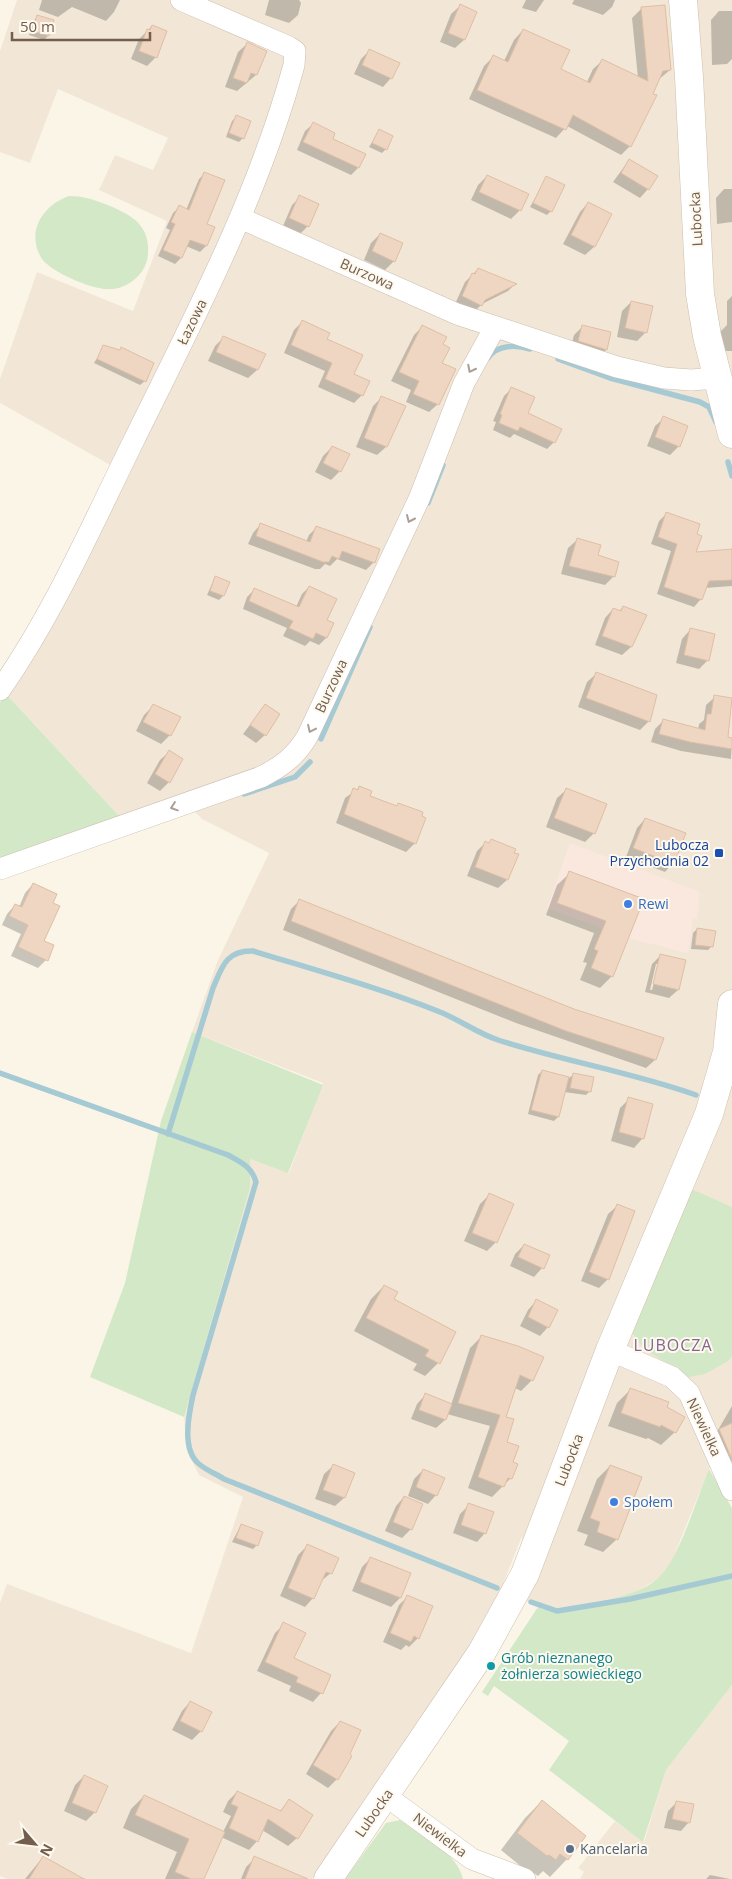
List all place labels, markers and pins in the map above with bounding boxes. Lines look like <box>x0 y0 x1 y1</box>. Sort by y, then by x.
place label: Lubocza Przychodnia 02 <box>609 835 709 870</box>
marker: Lubocza Przychodnia 02 <box>713 847 725 859</box>
place label: Rewi <box>638 894 669 913</box>
marker: Rewi <box>622 898 634 910</box>
place label: Społem <box>624 1492 673 1511</box>
marker: Społem <box>608 1496 620 1508</box>
place label: Grób nieznanego żołnierza sowieckiego <box>501 1648 642 1683</box>
marker: Grób nieznanego żołnierza sowieckiego <box>485 1660 497 1672</box>
place label: Kancelaria <box>580 1839 648 1858</box>
marker: Kancelaria <box>564 1843 576 1855</box>

